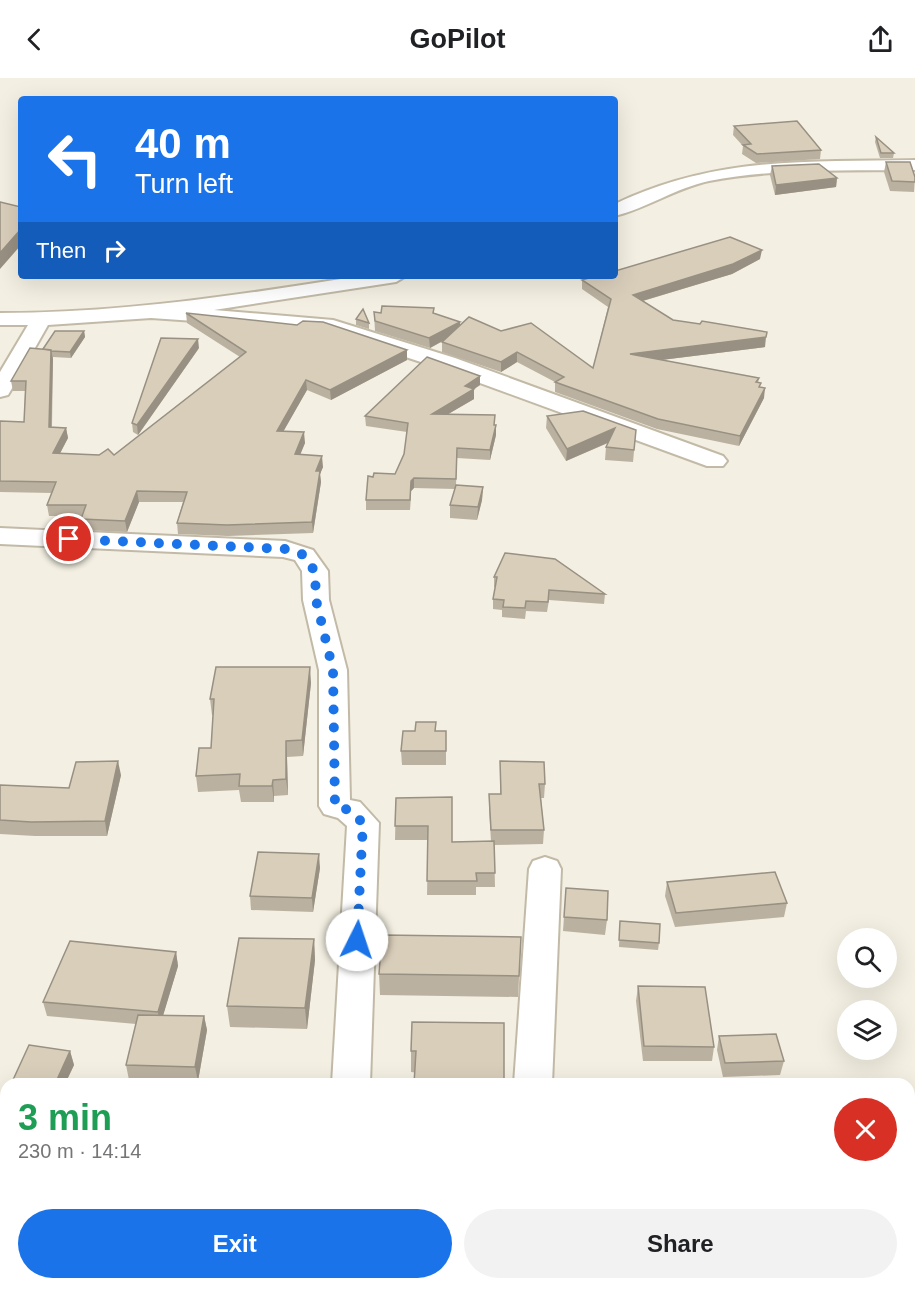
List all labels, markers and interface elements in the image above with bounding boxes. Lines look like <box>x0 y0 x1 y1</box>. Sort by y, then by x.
icon: back <box>18 23 51 56</box>
icon: share <box>864 23 897 56</box>
text: GoPilot <box>410 24 506 54</box>
icon: left <box>36 120 114 198</box>
text: 40 m <box>135 120 231 167</box>
text: Turn left <box>135 169 233 199</box>
icon: right <box>98 234 131 267</box>
text: Then <box>36 238 86 263</box>
pin <box>43 513 94 564</box>
icon: arrive <box>52 522 85 555</box>
position arrow <box>325 908 389 972</box>
map controls <box>837 928 897 1060</box>
button: search <box>837 928 897 988</box>
button: layers <box>837 1000 897 1060</box>
text: 3 min <box>18 1097 112 1138</box>
button: close <box>834 1098 897 1161</box>
text: 230 m · 14:14 <box>18 1140 141 1162</box>
button: Exit <box>18 1209 452 1278</box>
button: Share <box>464 1209 897 1278</box>

